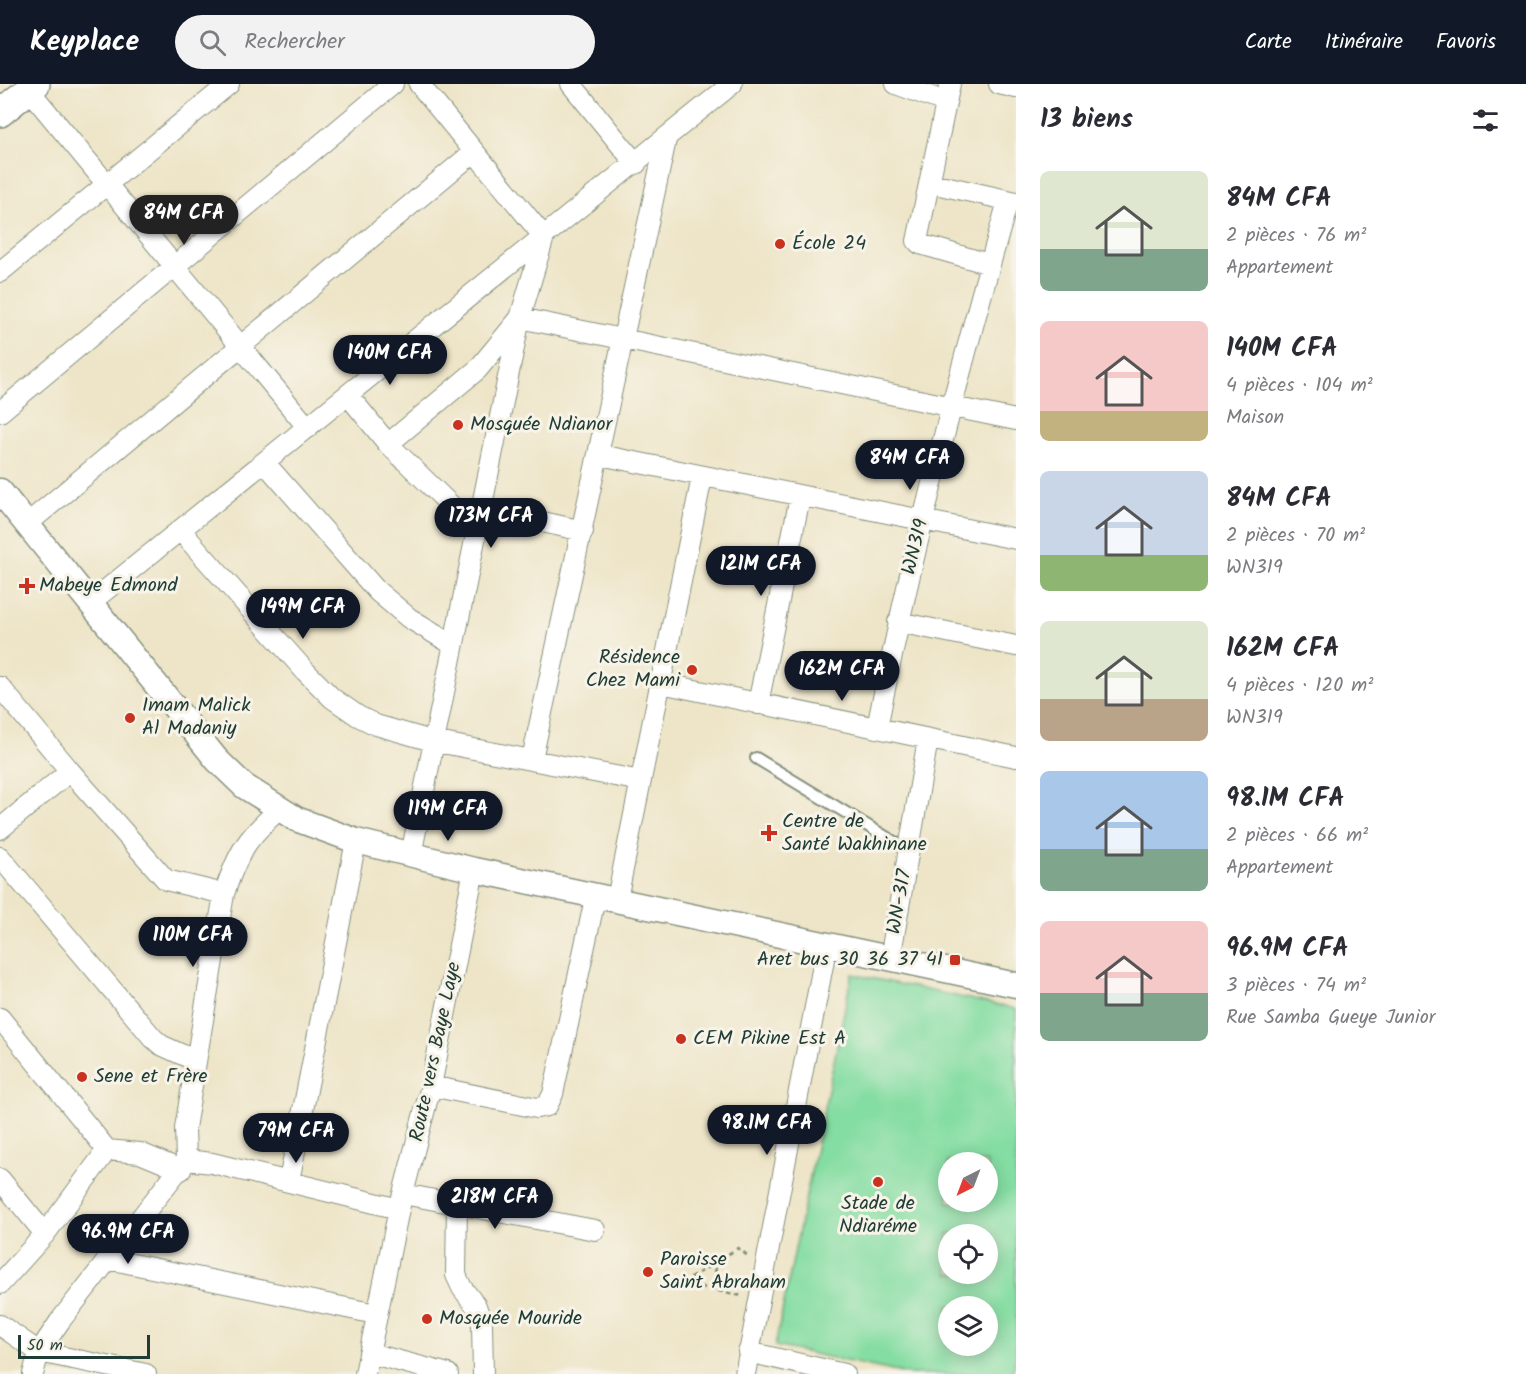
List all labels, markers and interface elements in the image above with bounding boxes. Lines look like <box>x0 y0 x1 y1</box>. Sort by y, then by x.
search box <box>175 15 595 69</box>
text: Keyplace <box>30 20 139 65</box>
text: Rechercher <box>244 25 345 60</box>
icon: search <box>196 26 229 59</box>
text: Carte <box>1245 26 1292 59</box>
text: Itinéraire <box>1325 26 1403 59</box>
text: Favoris <box>1436 26 1496 59</box>
text: 13 biens <box>1040 99 1133 141</box>
icon: filters <box>1469 104 1502 137</box>
text: 84M CFA <box>1226 178 1332 220</box>
pin: 84M CFA <box>129 195 239 246</box>
icon: home <box>1088 195 1160 267</box>
text: 84M CFA <box>143 198 225 230</box>
text: 2 pièces · 76 m² <box>1226 220 1366 252</box>
place label: École 24 <box>792 228 866 260</box>
marker: École 24 <box>773 237 787 251</box>
text: Appartement <box>1226 252 1333 284</box>
text: 140M CFA <box>1226 328 1338 370</box>
pin: 140M CFA <box>328 335 452 386</box>
text: 140M CFA <box>347 338 433 370</box>
icon: home <box>1088 345 1160 417</box>
text: 4 pièces · 104 m² <box>1226 370 1373 402</box>
text: Maison <box>1226 402 1284 434</box>
place label: Mosquée Ndianor <box>470 409 614 441</box>
marker: Mosquée Ndianor <box>451 418 465 432</box>
pin: 84M CFA <box>855 440 965 491</box>
text: 84M CFA <box>869 443 951 475</box>
text: 84M CFA <box>1226 478 1332 520</box>
icon: home <box>1088 495 1160 567</box>
pin: 173M CFA <box>429 498 553 549</box>
text: 173M CFA <box>448 501 534 533</box>
street label: WN319 <box>894 515 938 578</box>
text: 2 pièces · 70 m² <box>1226 520 1365 552</box>
pin: 121M CFA <box>699 546 823 597</box>
text: 121M CFA <box>720 549 802 581</box>
text: WN319 <box>1226 552 1283 584</box>
place label: Mabeye Edmond <box>39 570 178 602</box>
marker: Mabeye Edmond <box>20 579 34 593</box>
pin: 149M CFA <box>241 589 365 640</box>
text: 149M CFA <box>260 592 346 624</box>
text: 162M CFA <box>1226 628 1339 670</box>
place label: Résidence Chez Mami <box>586 642 681 697</box>
icon: home <box>1088 645 1160 717</box>
pin: 162M CFA <box>780 651 904 702</box>
text: 162M CFA <box>798 654 886 686</box>
marker: Résidence Chez Mami <box>685 663 699 677</box>
text: 4 pièces · 120 m² <box>1226 670 1373 702</box>
place label: Imam Malick Al Madaniy <box>142 690 251 745</box>
text: WN319 <box>1226 702 1283 734</box>
marker: Imam Malick Al Madaniy <box>123 711 137 725</box>
text: 98.1M CFA <box>1226 778 1345 820</box>
pin: 119M CFA <box>386 791 510 842</box>
text: 119M CFA <box>408 794 488 826</box>
icon: home <box>1088 795 1160 867</box>
place label: Centre de Santé Wakhinane <box>782 806 927 861</box>
text: 2 pièces · 66 m² <box>1226 820 1368 852</box>
marker: Centre de Santé Wakhinane <box>760 824 778 842</box>
text: Appartement <box>1226 852 1333 884</box>
street label: WN-317 <box>879 866 922 937</box>
pin: 110M CFA <box>131 917 255 968</box>
text: 110M CFA <box>153 920 233 952</box>
text: 96.9M CFA <box>1226 928 1349 970</box>
place label: Aret bus 30 36 37 41 <box>757 944 943 976</box>
icon: home <box>1088 945 1160 1017</box>
marker: Aret bus 30 36 37 41 <box>948 953 962 967</box>
street label: Route vers Baye Laye <box>401 959 471 1145</box>
text: 3 pièces · 74 m² <box>1226 970 1366 1002</box>
text: Rue Samba Gueye Junior <box>1226 1002 1435 1034</box>
place label: CEM Pikine Est A <box>693 1023 846 1055</box>
marker: CEM Pikine Est A <box>674 1032 688 1046</box>
place label: Sene et Frère <box>94 1061 208 1093</box>
marker: Sene et Frère <box>75 1070 89 1084</box>
pin: 98.1M CFA <box>698 1105 836 1156</box>
text: 98.1M CFA <box>721 1108 813 1140</box>
pin: 79M CFA <box>241 1113 351 1164</box>
text: 79M CFA <box>257 1116 335 1148</box>
north arrow <box>938 1152 998 1212</box>
map controls <box>938 1152 998 1356</box>
marker: Stade de Ndiaréme <box>871 1175 885 1189</box>
pin: 218M CFA <box>433 1179 557 1230</box>
text: 218M CFA <box>451 1182 539 1214</box>
place label: Stade de Ndiaréme <box>839 1188 917 1243</box>
pin: 96.9M CFA <box>59 1214 197 1265</box>
text: 96.9M CFA <box>81 1217 175 1249</box>
button: locate <box>938 1224 998 1284</box>
place label: Paroisse Saint Abraham <box>660 1244 786 1299</box>
marker: Paroisse Saint Abraham <box>641 1265 655 1279</box>
button: layers <box>938 1296 998 1356</box>
place label: Mosquée Mouride <box>439 1303 582 1335</box>
marker: Mosquée Mouride <box>420 1312 434 1326</box>
scale bar <box>18 1332 150 1360</box>
text: 50 m <box>27 1333 63 1358</box>

